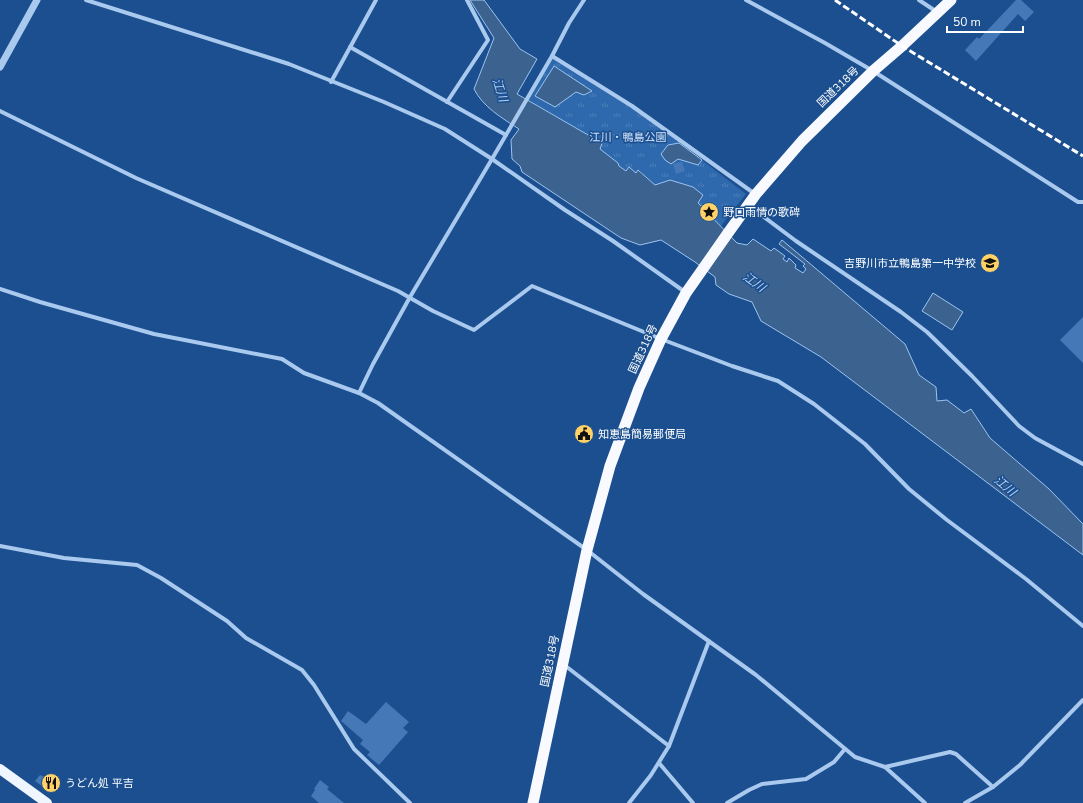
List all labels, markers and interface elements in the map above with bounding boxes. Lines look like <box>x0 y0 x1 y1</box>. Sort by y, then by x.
scale bar <box>947 8 1023 34</box>
text: 50 m <box>953 14 981 30</box>
street label: 国道318号 <box>814 63 862 111</box>
water label: 江川 <box>489 76 512 106</box>
park label: 江川・鴨島公園 <box>590 130 667 145</box>
place icon: 野口雨情の歌碑 <box>698 201 720 223</box>
place label: 野口雨情の歌碑 <box>723 205 800 220</box>
school or university icon: 吉野川市立鴨島第一中学校 <box>979 252 1001 274</box>
place label: 吉野川市立鴨島第一中学校 <box>844 256 976 271</box>
water label: 江川 <box>740 268 770 297</box>
street label: 国道318号 <box>625 322 661 376</box>
public building icon: 知恵島簡易郵便局 <box>573 423 595 445</box>
place label: 知恵島簡易郵便局 <box>598 427 686 442</box>
water label: 江川 <box>991 472 1021 501</box>
street label: 国道318号 <box>537 634 563 688</box>
restaurant icon: うどん処 平吉 <box>40 772 62 794</box>
place label: うどん処 平吉 <box>65 776 134 791</box>

